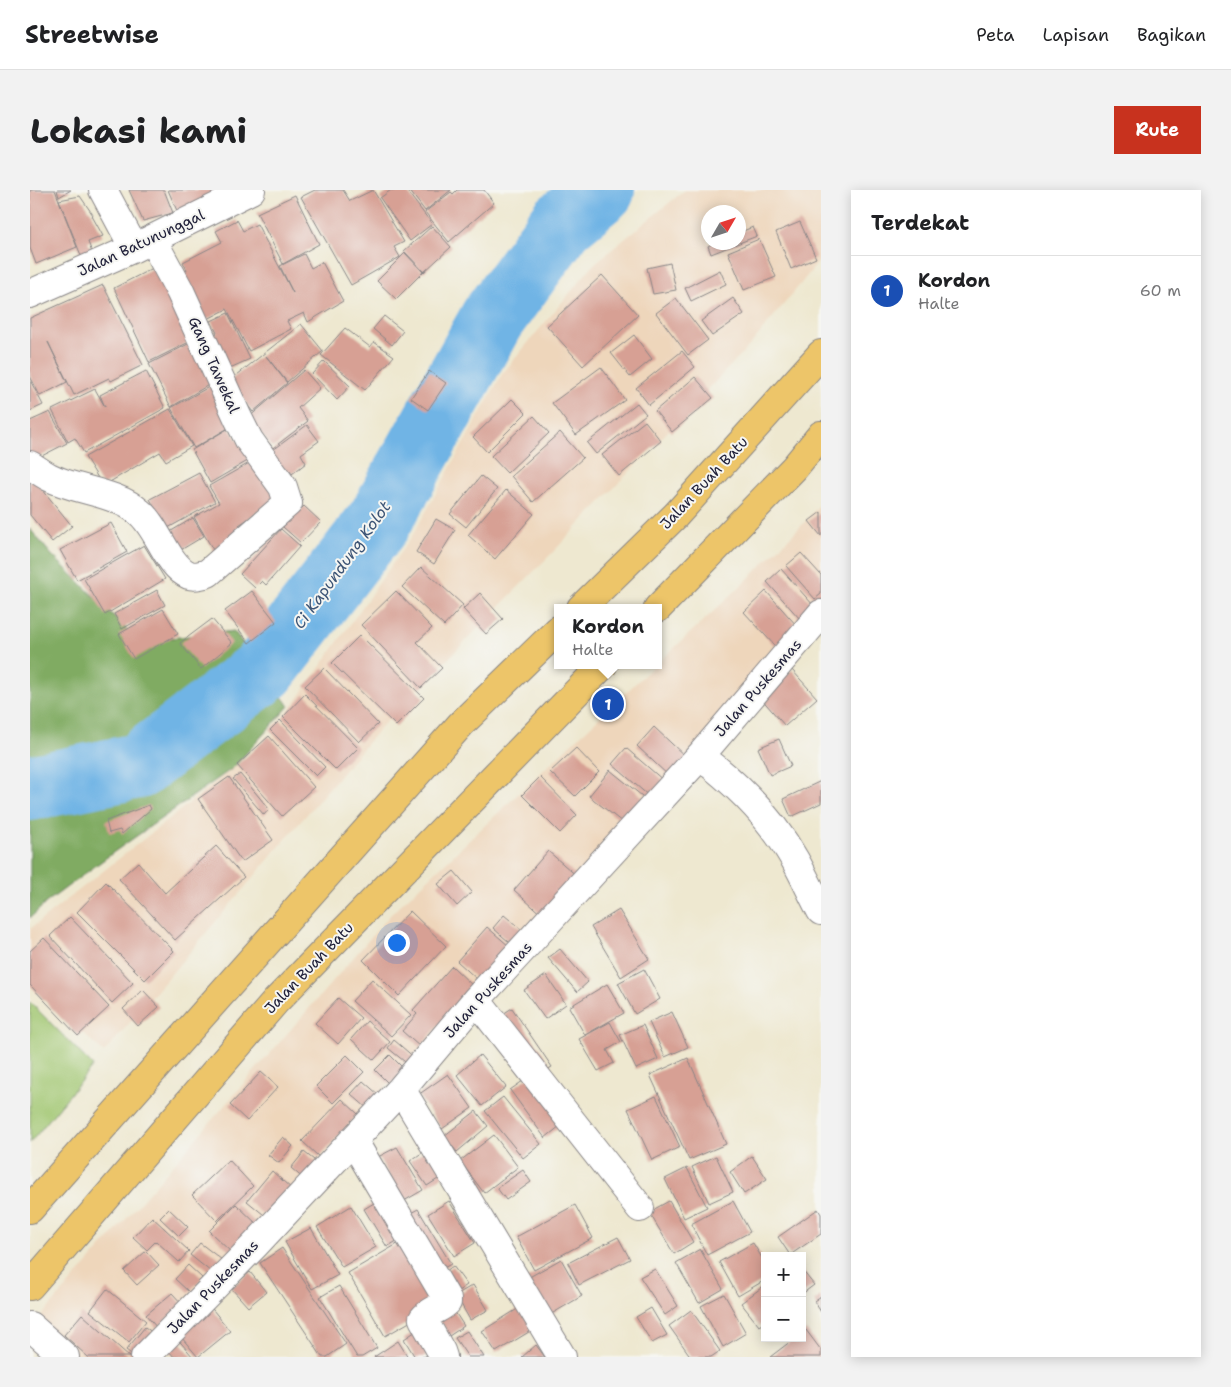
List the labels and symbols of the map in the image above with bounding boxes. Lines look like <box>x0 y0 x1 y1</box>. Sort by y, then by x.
street label: Jalan Batununggal <box>74 205 208 281</box>
north arrow <box>701 205 746 250</box>
street label: Gang Tawekal <box>184 314 244 417</box>
street label: Jalan Buah Batu <box>656 432 752 534</box>
water label: Ci Kapundung Kolot <box>289 497 395 633</box>
street label: Jalan Puskesmas <box>710 635 806 741</box>
pin: 1 <box>592 685 624 723</box>
street label: Jalan Buah Batu <box>260 918 358 1018</box>
your location <box>384 930 410 956</box>
street label: Jalan Puskesmas <box>439 937 537 1043</box>
street label: Jalan Puskesmas <box>163 1236 263 1338</box>

